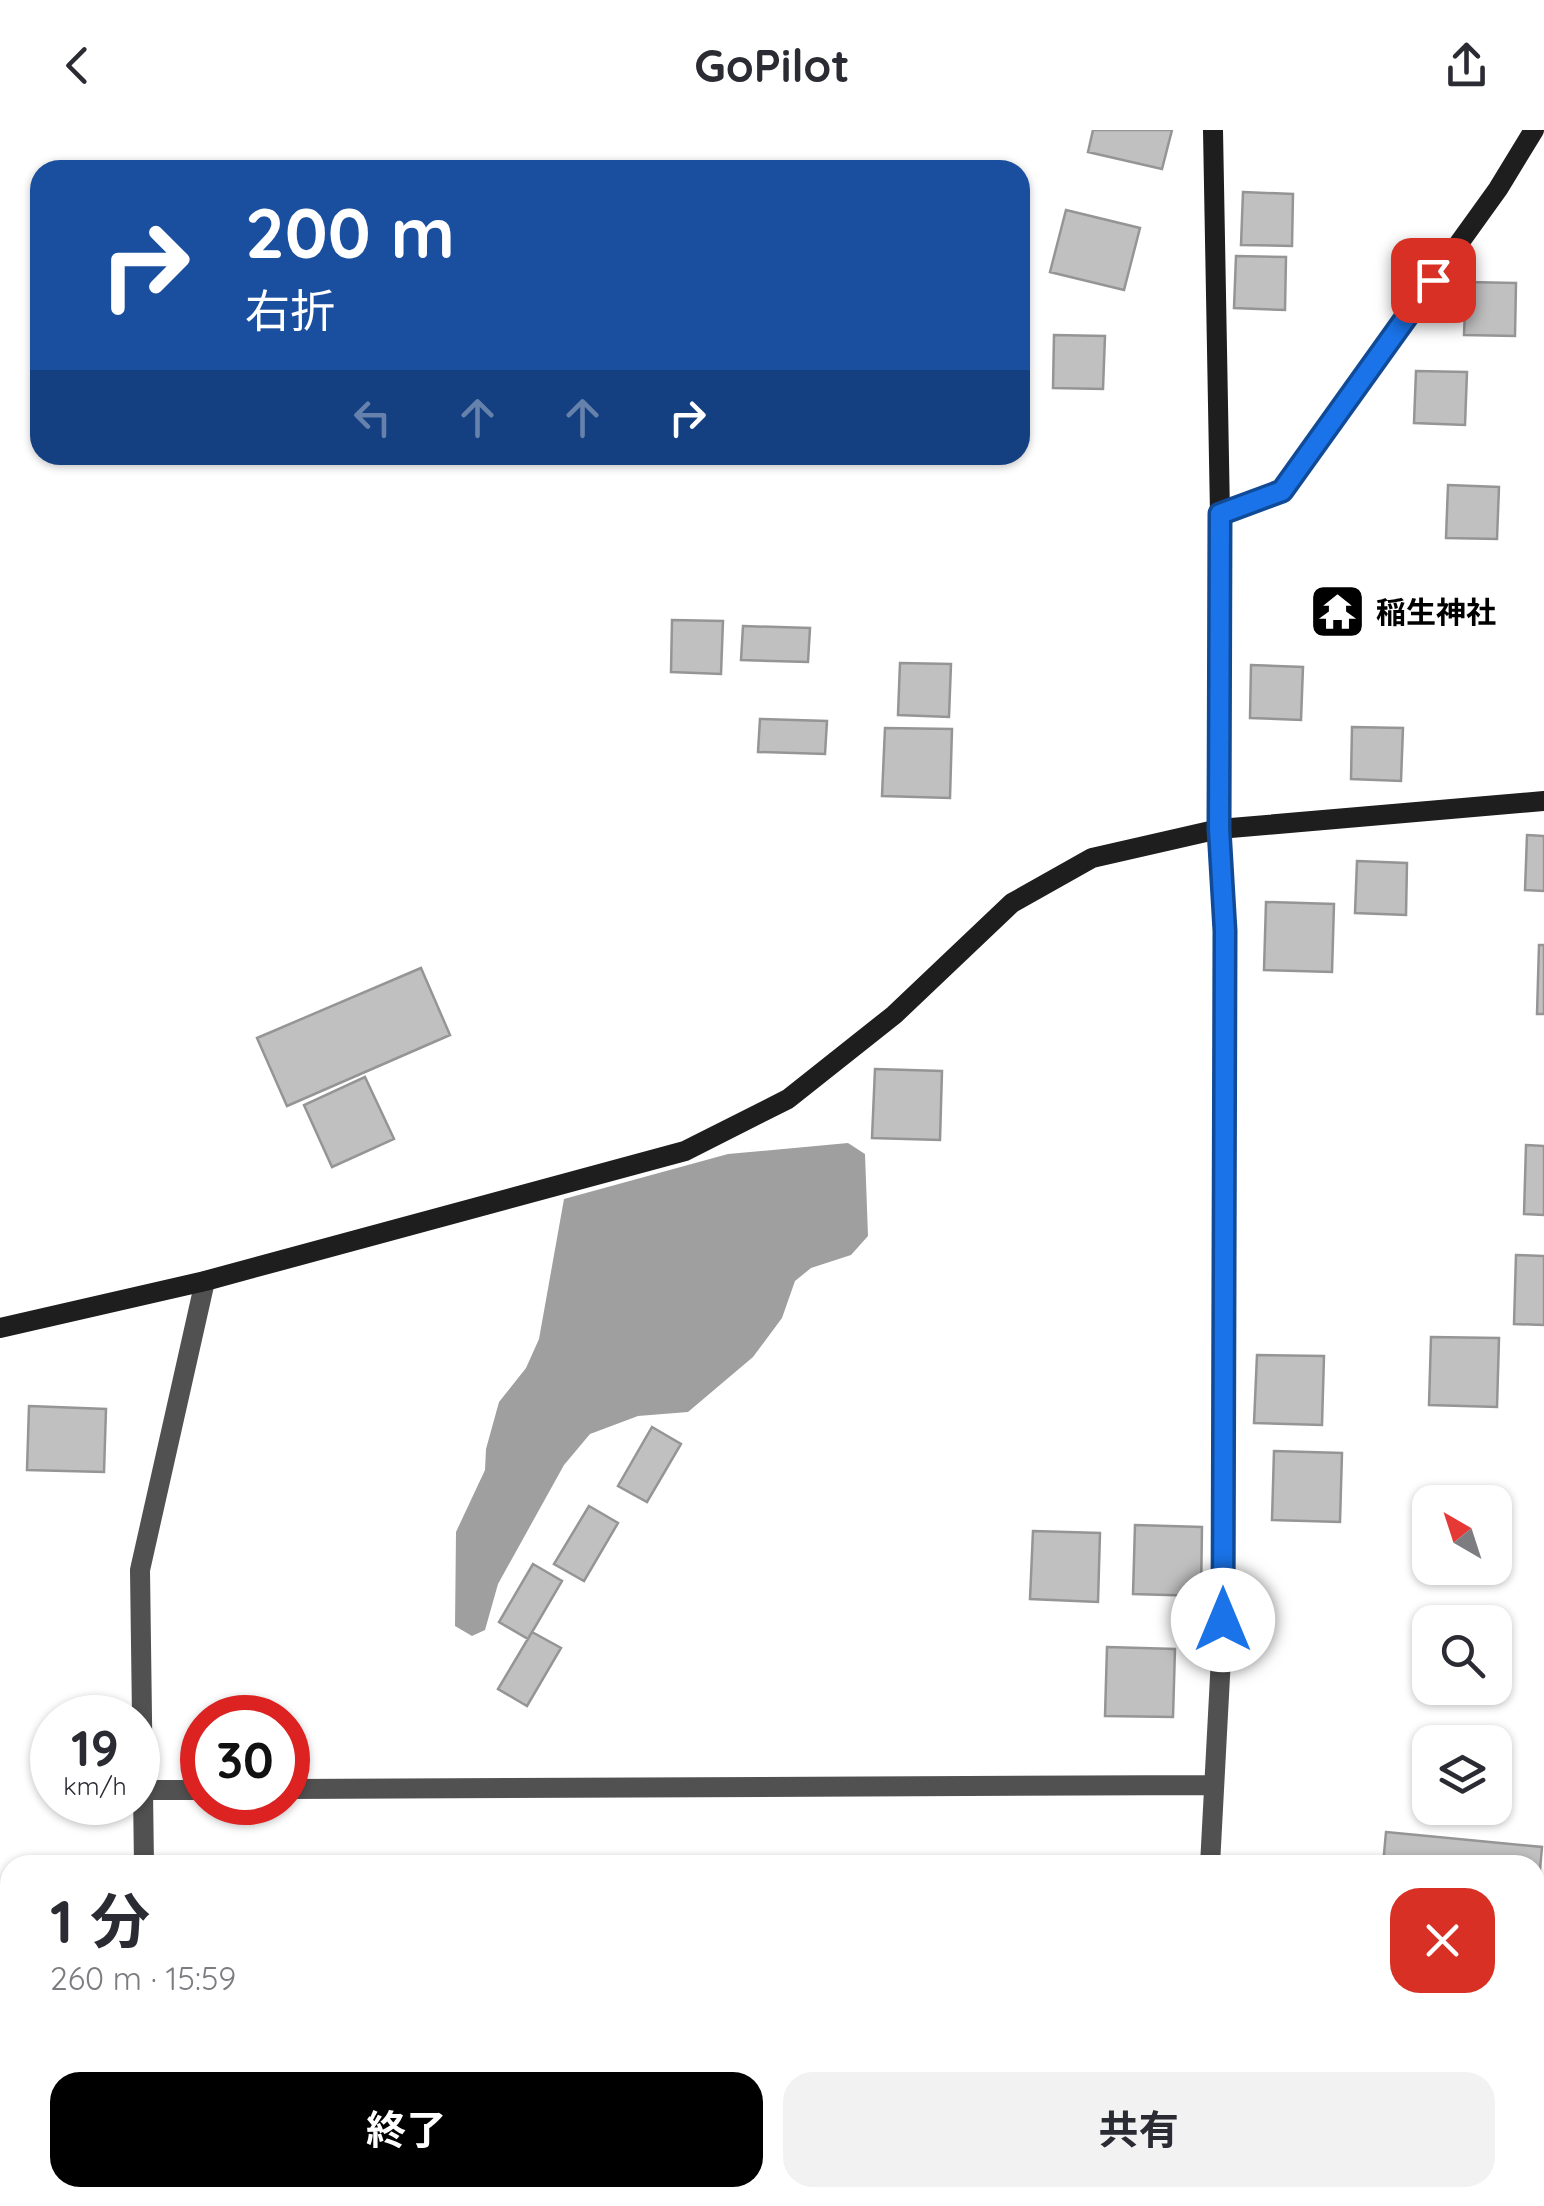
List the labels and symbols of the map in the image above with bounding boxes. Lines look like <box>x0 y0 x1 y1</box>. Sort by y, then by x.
pin <box>1391 238 1476 323</box>
temple icon: 稲生神社 <box>1307 582 1367 642</box>
place label: 稲生神社 <box>1376 593 1496 631</box>
north arrow <box>1412 1485 1512 1585</box>
position arrow <box>1171 1568 1275 1672</box>
speed limit sign: 30 <box>180 1695 310 1825</box>

